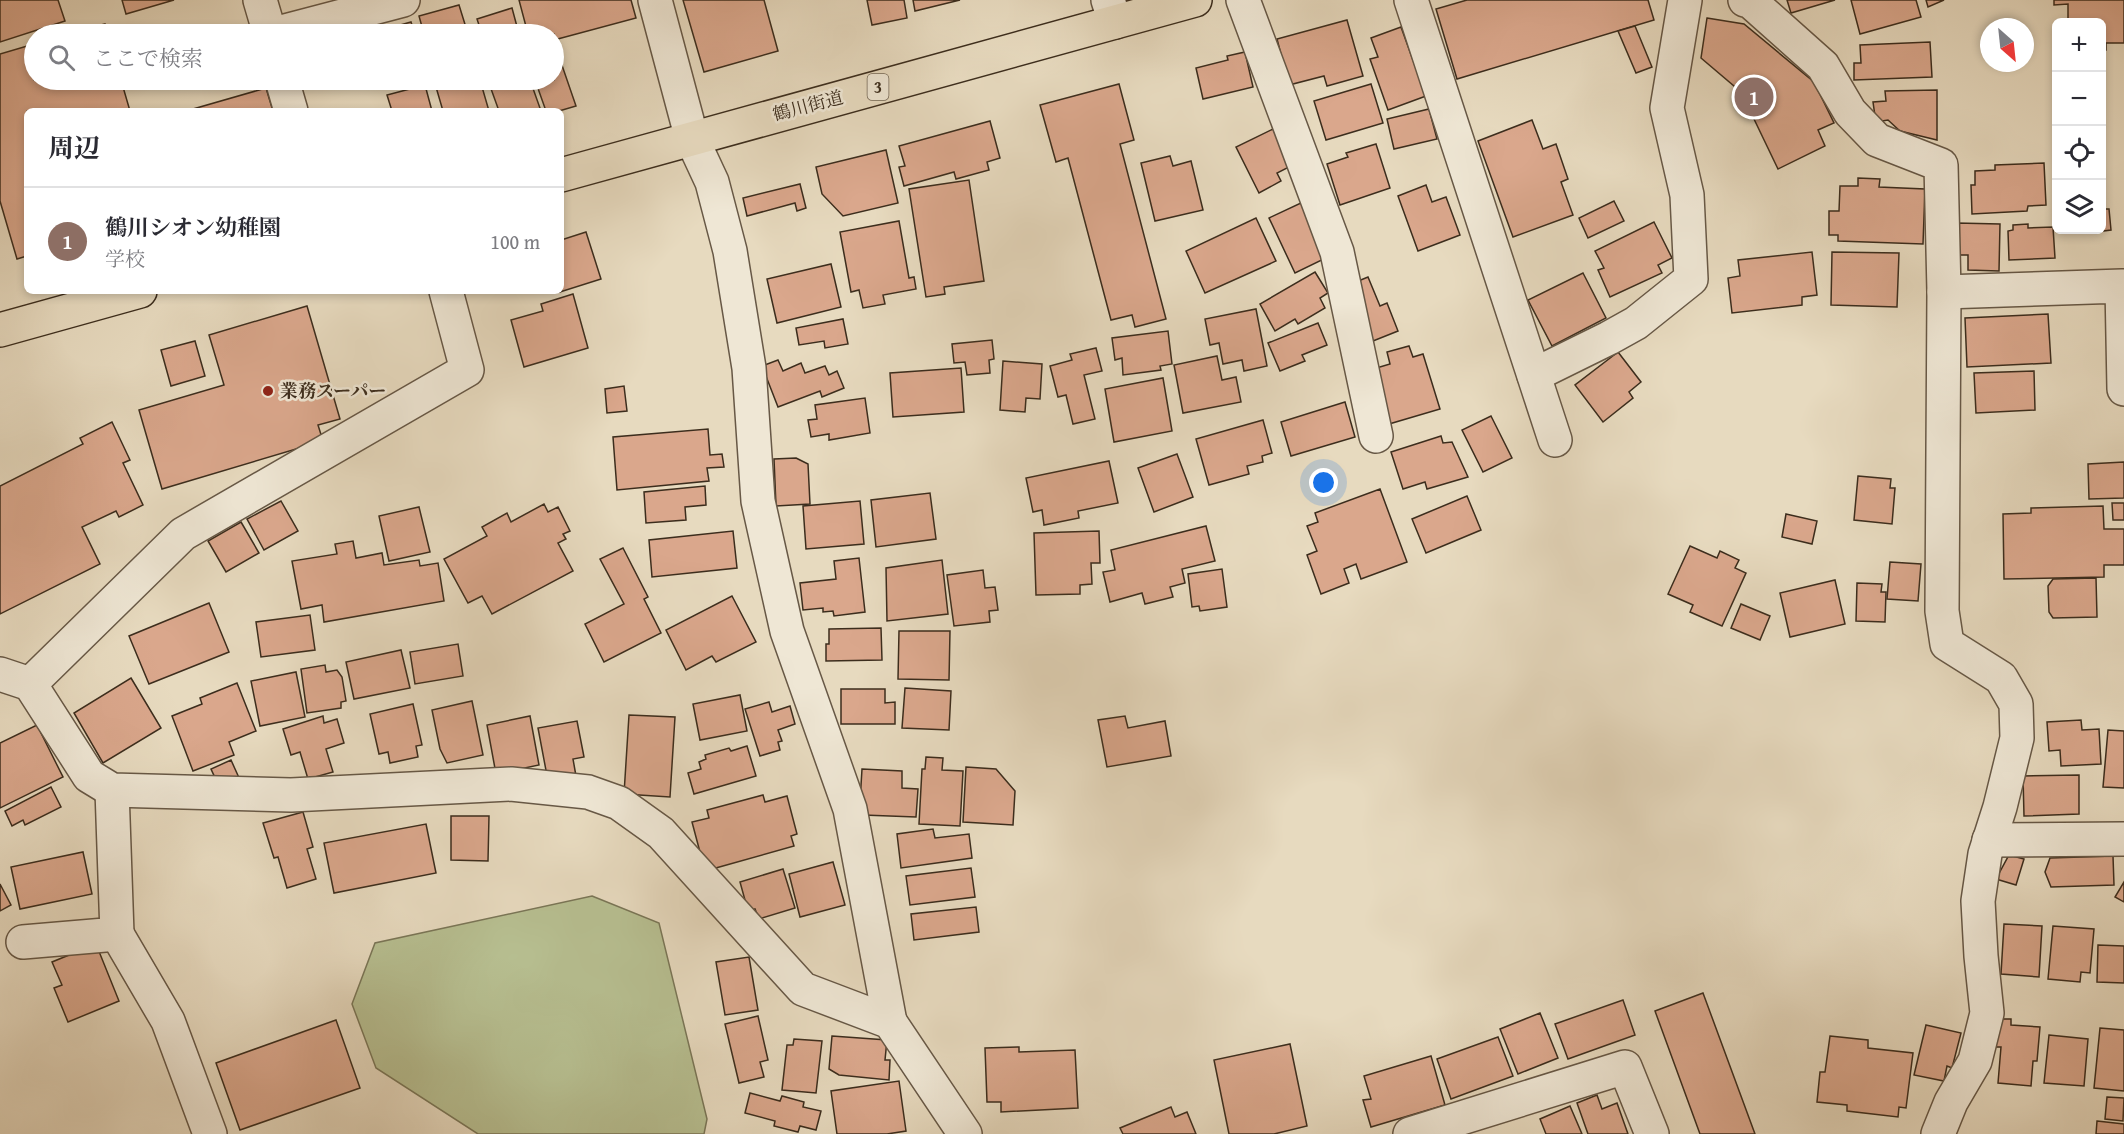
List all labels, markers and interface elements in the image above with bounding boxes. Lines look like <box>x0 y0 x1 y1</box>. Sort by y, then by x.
north arrow <box>1980 18 2034 72</box>
map controls <box>2052 18 2106 234</box>
button: + <box>2052 18 2106 72</box>
search box <box>24 24 564 90</box>
icon: search <box>45 41 78 74</box>
text: ここで検索 <box>93 42 203 74</box>
button: − <box>2052 72 2106 126</box>
road number: 3 <box>868 74 888 100</box>
pin: 1 <box>1734 74 1774 120</box>
street label: 鶴川街道 <box>770 83 846 128</box>
button: locate <box>2052 126 2106 180</box>
text: 周辺 <box>48 128 100 167</box>
button: layers <box>2052 180 2106 234</box>
text: 鶴川シオン幼稚園 <box>105 211 281 243</box>
text: 1 <box>62 227 73 256</box>
text: 100 m <box>490 227 540 256</box>
text: 学校 <box>105 244 145 273</box>
place label: 業務スーパー <box>280 377 386 404</box>
marker: 業務スーパー <box>261 384 275 398</box>
your location <box>1309 468 1338 497</box>

